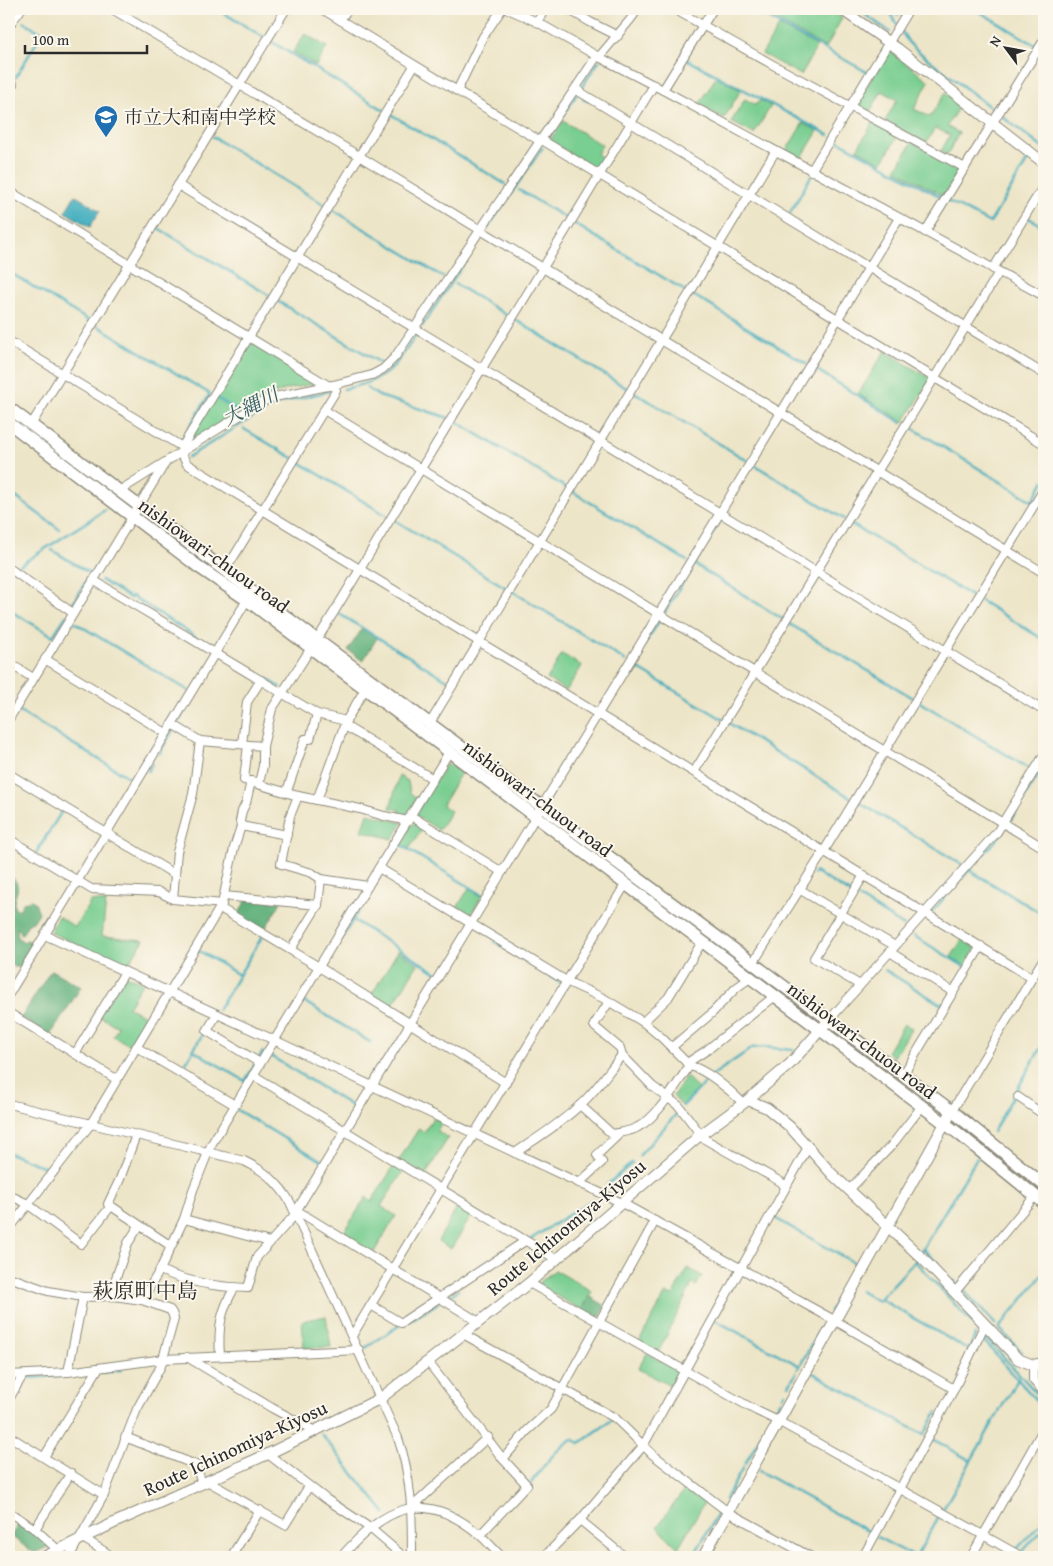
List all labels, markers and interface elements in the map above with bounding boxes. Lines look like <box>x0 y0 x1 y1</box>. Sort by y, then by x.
scale bar <box>25 22 148 54</box>
north arrow <box>980 22 1030 72</box>
text: 100 m <box>32 29 70 50</box>
text: N <box>984 31 1006 50</box>
place label: 市立大和南中学校 <box>124 103 276 131</box>
school or university icon: 市立大和南中学校 <box>93 104 119 138</box>
water label: 大縄川 <box>217 379 285 433</box>
street label: nishiowari-chuou road <box>133 491 296 620</box>
street label: nishiowari-chuou road <box>458 733 619 864</box>
street label: nishiowari-chuou road <box>782 975 943 1106</box>
street label: Route Ichinomiya-Kiyosu <box>480 1152 652 1302</box>
district label: 萩原町中島 <box>93 1275 198 1306</box>
street label: Route Ichinomiya-Kiyosu <box>139 1393 332 1503</box>

